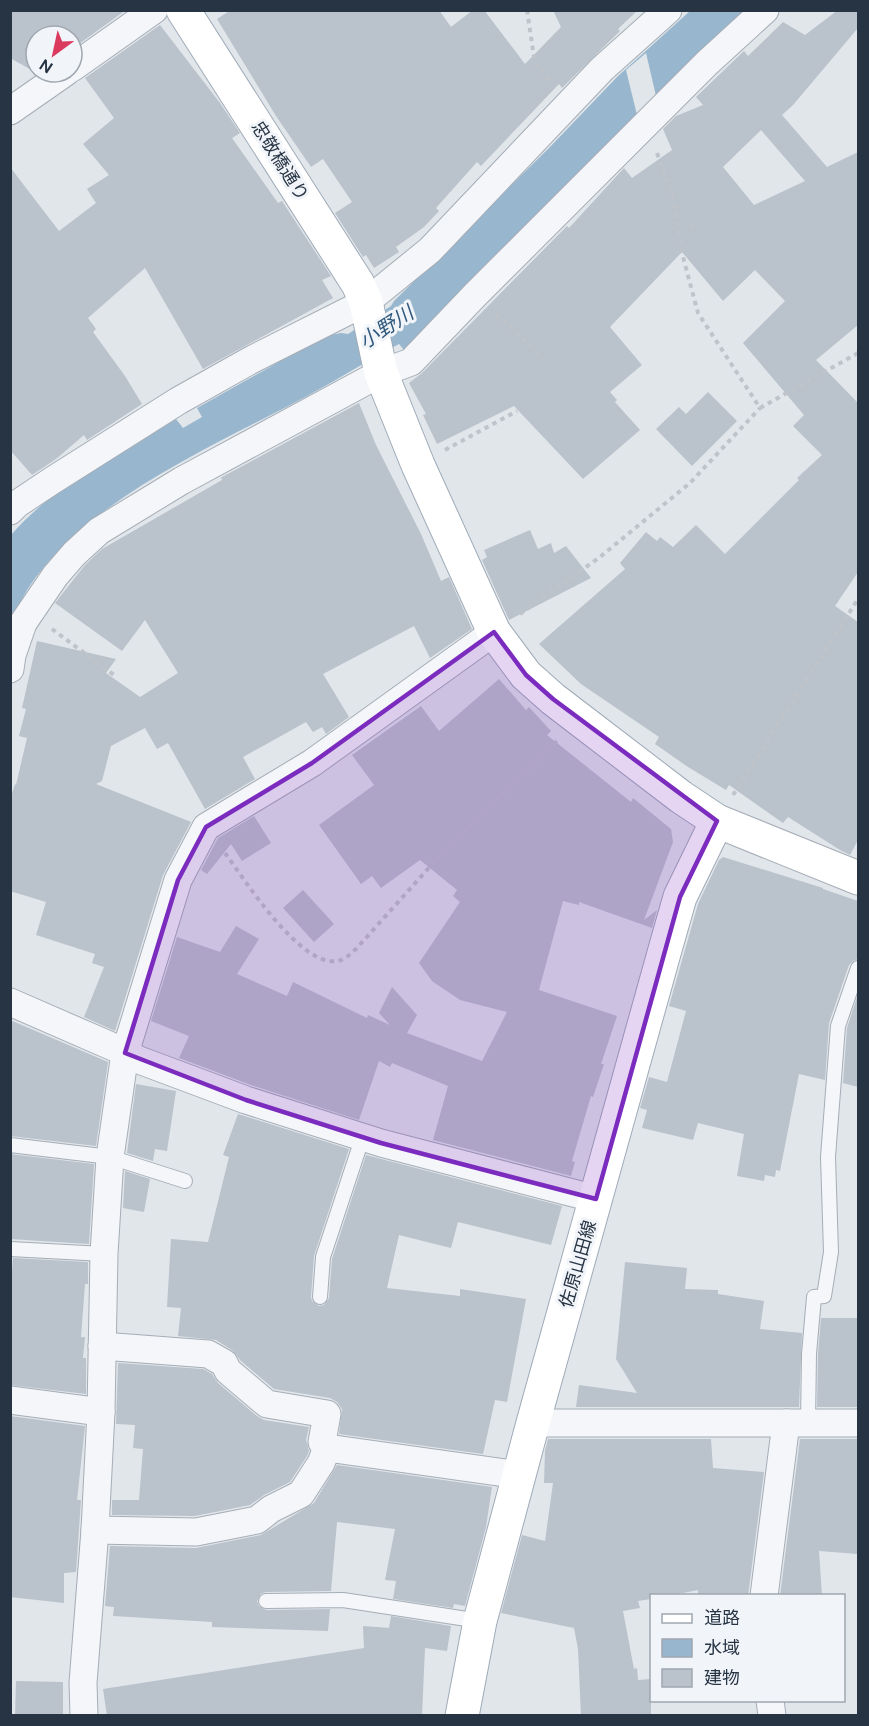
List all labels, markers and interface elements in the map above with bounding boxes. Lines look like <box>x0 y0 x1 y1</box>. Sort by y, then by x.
north arrow <box>24 24 84 84</box>
text: N <box>35 54 57 78</box>
street label: 忠敬橋通り <box>246 116 314 206</box>
water label: 小野川 <box>354 299 420 354</box>
street label: 佐原山田線 <box>554 1217 602 1311</box>
legend <box>650 1594 845 1702</box>
text: 道路 <box>704 1606 740 1630</box>
text: 水域 <box>704 1636 740 1660</box>
text: 建物 <box>704 1666 740 1690</box>

